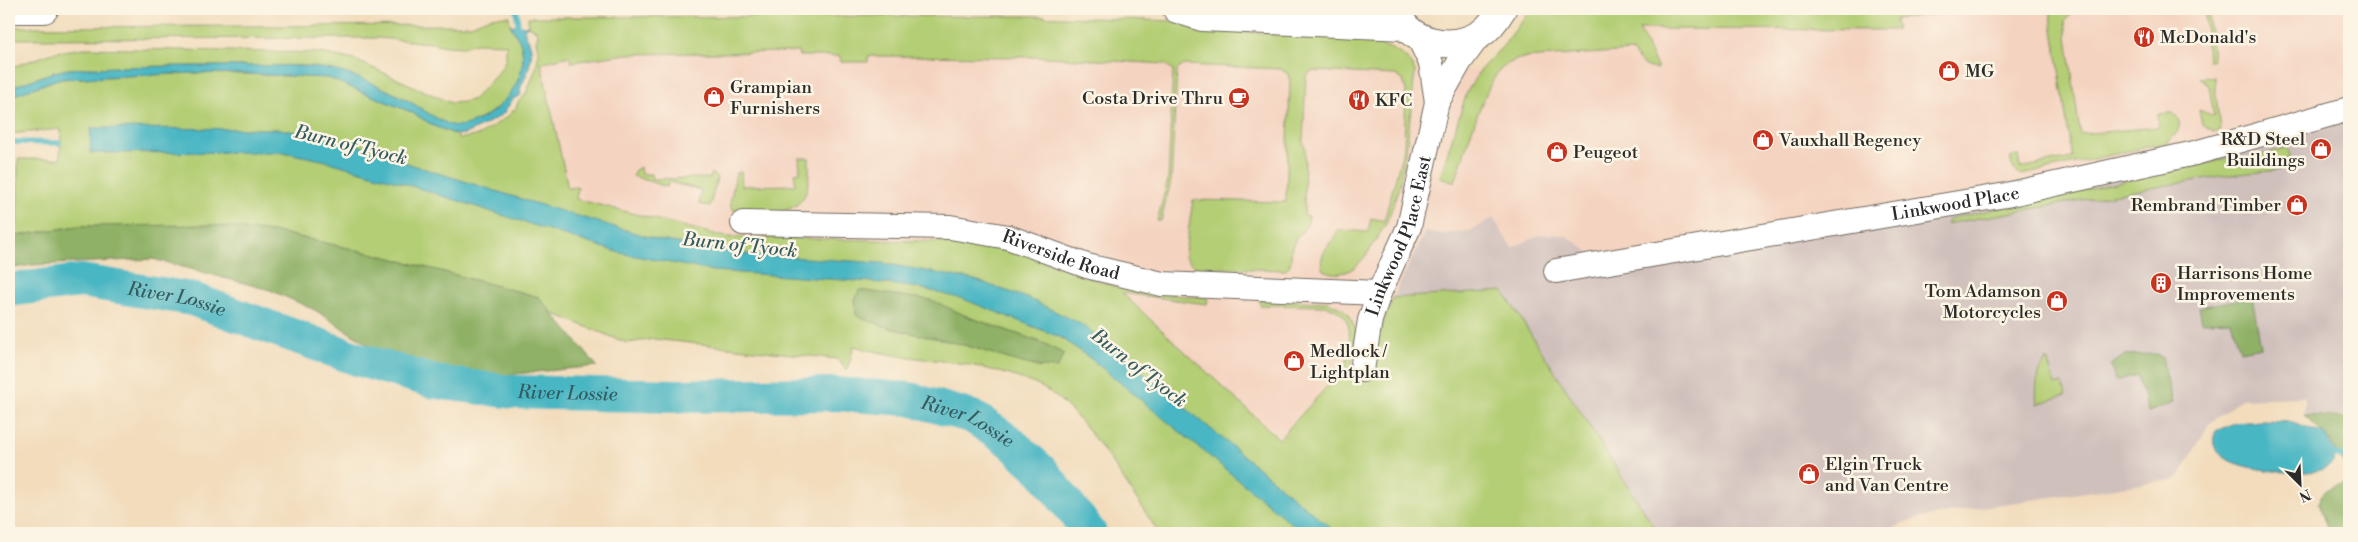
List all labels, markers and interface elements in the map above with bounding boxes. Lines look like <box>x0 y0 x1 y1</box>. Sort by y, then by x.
restaurant icon: McDonald's <box>2132 25 2156 49</box>
place label: McDonald's <box>2160 26 2257 49</box>
shop icon: MG <box>1937 59 1961 83</box>
place label: MG <box>1965 60 1995 83</box>
place label: Grampian Furnishers <box>730 76 820 120</box>
shop icon: Grampian Furnishers <box>702 85 726 109</box>
cafe icon: Costa Drive Thru <box>1227 86 1251 110</box>
place label: Costa Drive Thru <box>1082 87 1224 110</box>
restaurant icon: KFC <box>1347 88 1371 112</box>
place label: KFC <box>1375 89 1412 112</box>
water label: Burn of Tyock <box>291 119 410 171</box>
shop icon: Vauxhall Regency <box>1751 128 1775 152</box>
place label: R&D Steel Buildings <box>2220 128 2306 172</box>
place label: Vauxhall Regency <box>1778 129 1921 152</box>
shop icon: R&D Steel Buildings <box>2309 137 2333 161</box>
shop icon: Peugeot <box>1545 140 1569 164</box>
place label: Peugeot <box>1573 141 1639 164</box>
street label: Linkwood Place East <box>1361 153 1436 319</box>
street label: Linkwood Place <box>1890 181 2021 226</box>
shop icon: Rembrand Timber <box>2285 193 2309 217</box>
place label: Rembrand Timber <box>2131 194 2281 217</box>
street label: Riverside Road <box>999 224 1123 285</box>
water label: Burn of Tyock <box>680 227 799 263</box>
place label: Harrisons Home Improvements <box>2177 262 2312 306</box>
building icon: Harrisons Home Improvements <box>2149 271 2173 295</box>
water label: River Lossie <box>125 277 229 322</box>
place label: Tom Adamson Motorcycles <box>1924 280 2041 324</box>
shop icon: Tom Adamson Motorcycles <box>2045 289 2069 313</box>
water label: Burn of Tyock <box>1085 322 1192 413</box>
place label: Medlock / Lightplan <box>1310 340 1390 384</box>
shop icon: Medlock / Lightplan <box>1282 349 1306 373</box>
water label: River Lossie <box>516 380 618 407</box>
water label: River Lossie <box>917 391 1019 453</box>
place label: Elgin Truck and Van Centre <box>1825 453 1949 497</box>
north arrow <box>2276 460 2326 510</box>
shop icon: Elgin Truck and Van Centre <box>1797 462 1821 486</box>
text: N <box>2296 484 2314 505</box>

